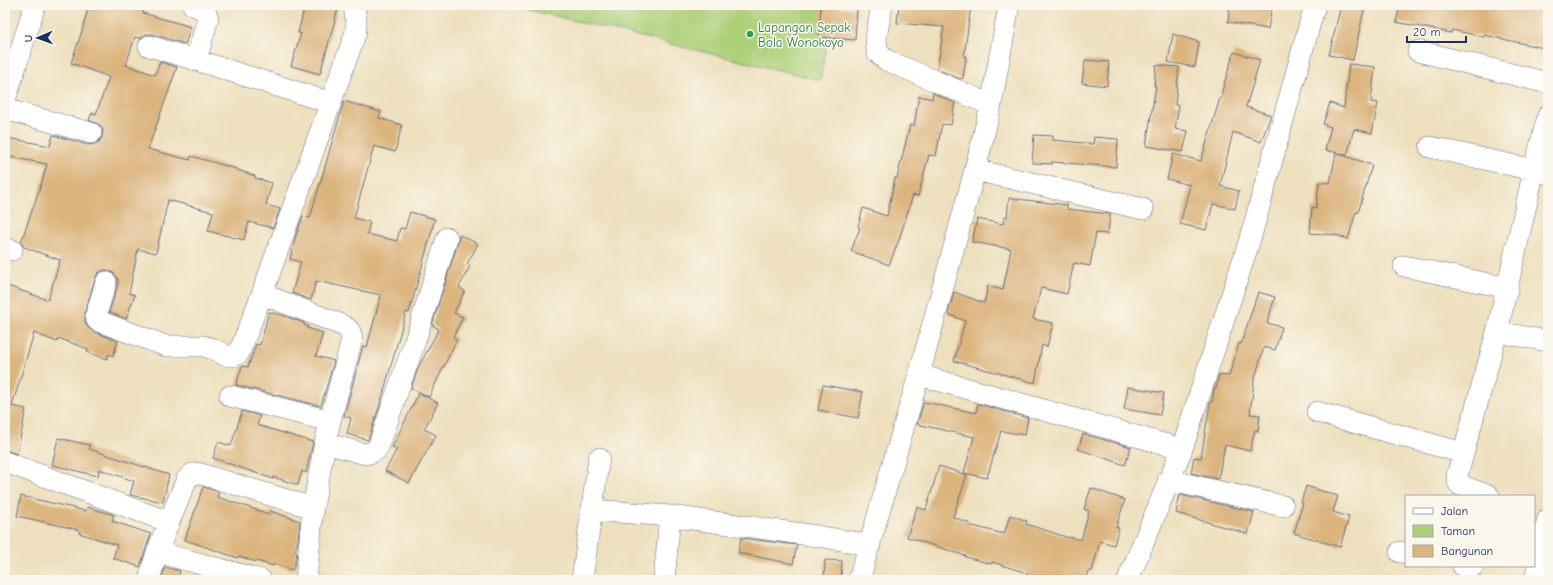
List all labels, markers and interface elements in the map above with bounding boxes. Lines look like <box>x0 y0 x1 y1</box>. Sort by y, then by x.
north arrow <box>18 18 58 58</box>
scale bar <box>1407 18 1466 44</box>
place label: Lapangan Sepak Bola Wonokoyo <box>758 20 851 50</box>
text: 20 m <box>1413 25 1441 39</box>
marker: Lapangan Sepak Bola Wonokoyo <box>745 29 755 39</box>
text: U <box>22 34 35 42</box>
legend <box>1405 495 1535 567</box>
text: Jalan <box>1441 504 1468 518</box>
text: Taman <box>1441 524 1475 538</box>
text: Bangunan <box>1441 544 1493 558</box>

